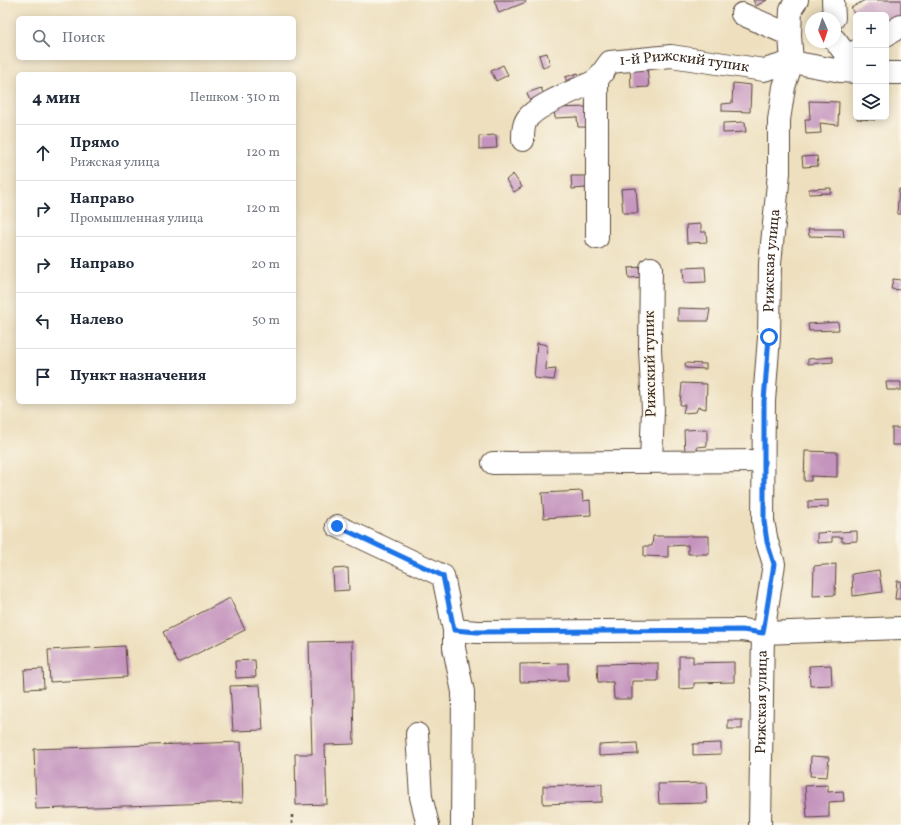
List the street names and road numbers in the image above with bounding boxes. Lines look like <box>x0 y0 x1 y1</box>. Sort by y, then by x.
street label: 1-й Рижский тупик <box>618 45 750 78</box>
street label: Рижская улица <box>759 208 786 313</box>
street label: Рижский тупик <box>640 311 662 417</box>
street label: Рижская улица <box>751 650 773 754</box>

